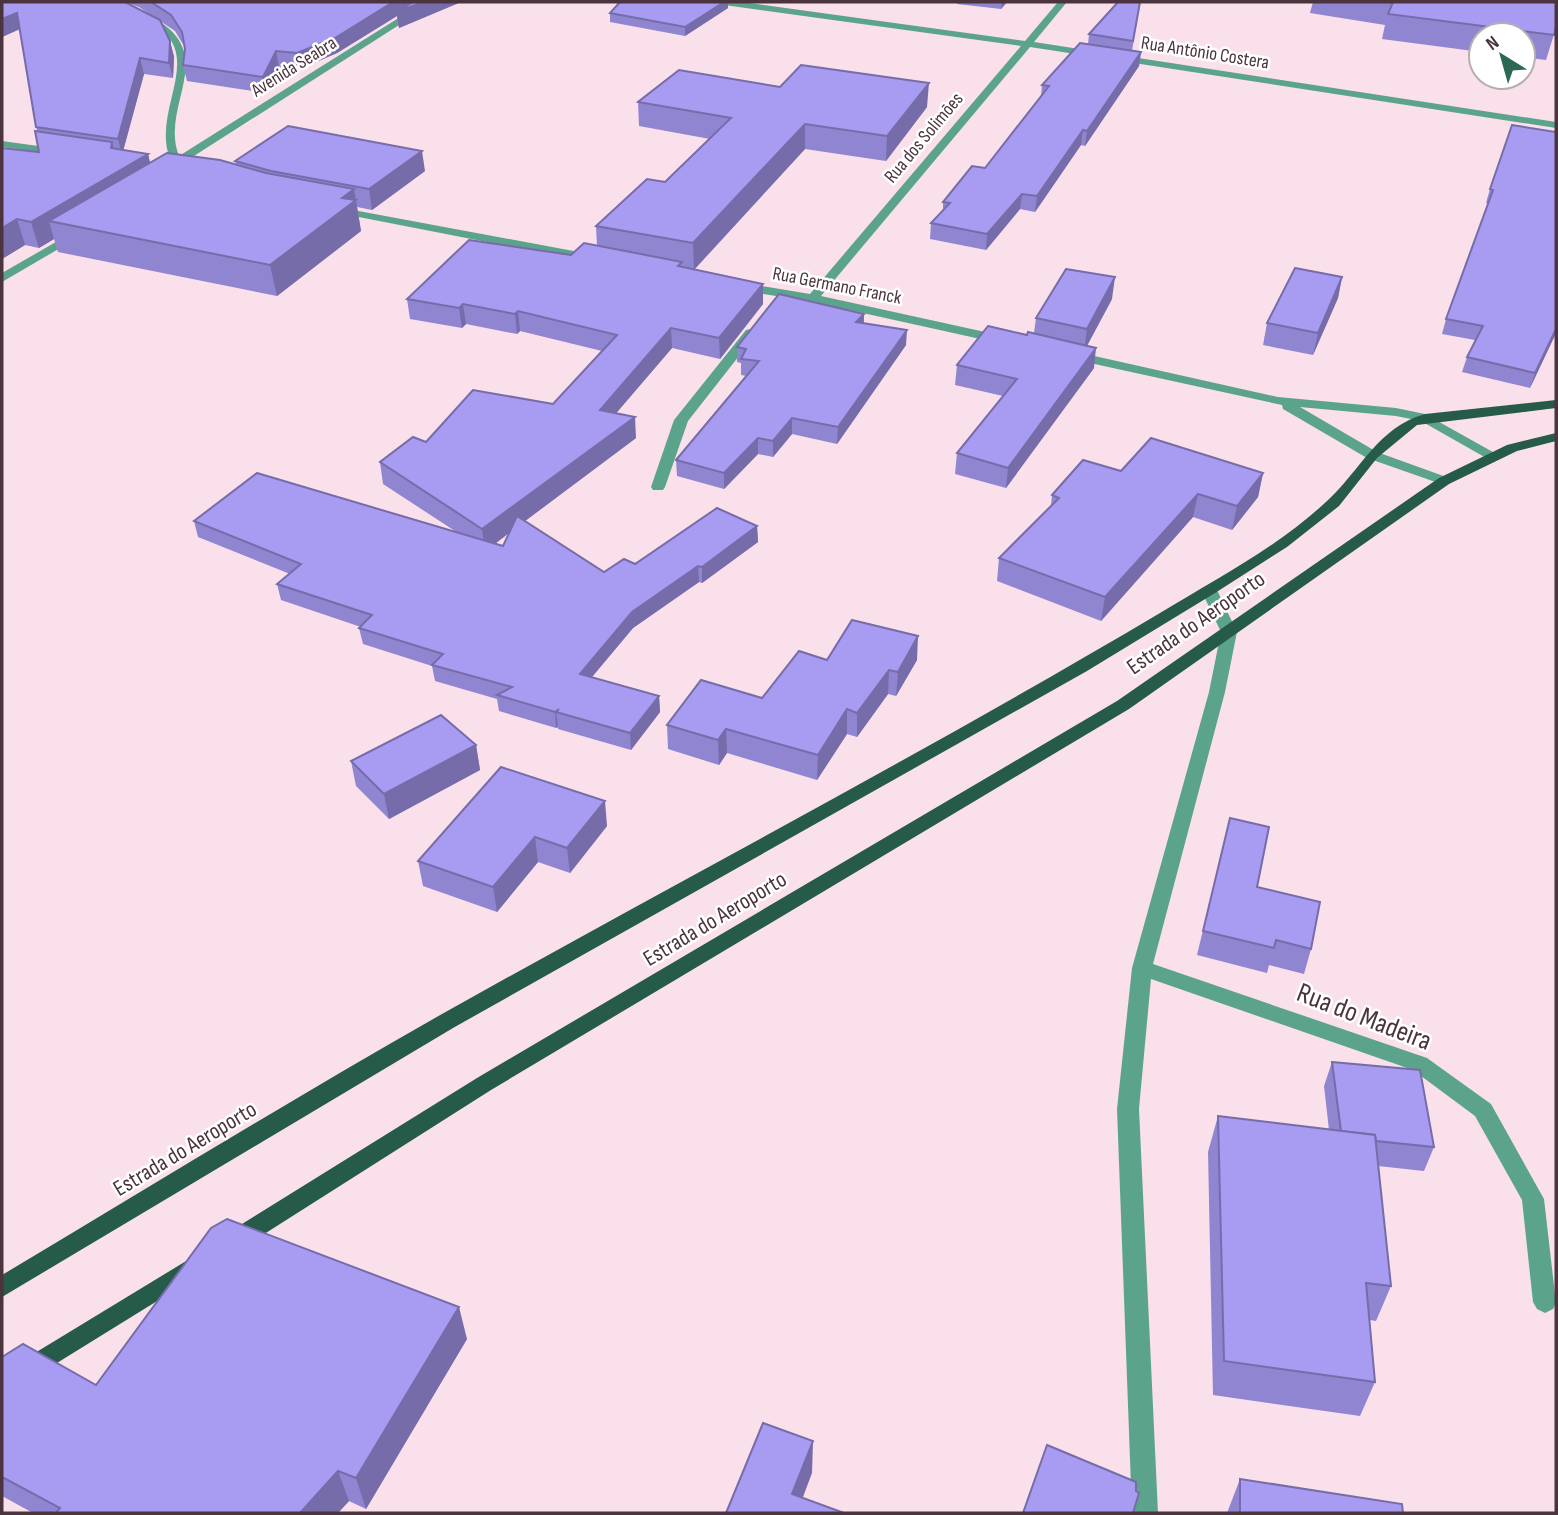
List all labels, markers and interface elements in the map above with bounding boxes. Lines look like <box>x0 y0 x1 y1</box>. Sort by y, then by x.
north arrow <box>1467 21 1537 91</box>
text: N <box>1482 31 1504 56</box>
street label: Avenida Seabra <box>246 32 341 103</box>
street label: Rua Antônio Costera <box>1139 32 1271 74</box>
street label: Rua dos Solimões <box>880 88 969 188</box>
street label: Rua Germano Franck <box>771 262 904 310</box>
street label: Estrada do Aeroporto <box>1122 565 1270 681</box>
street label: Estrada do Aeroporto <box>638 865 792 973</box>
street label: Rua do Madeira <box>1292 976 1436 1058</box>
street label: Estrada do Aeroporto <box>108 1095 262 1203</box>

